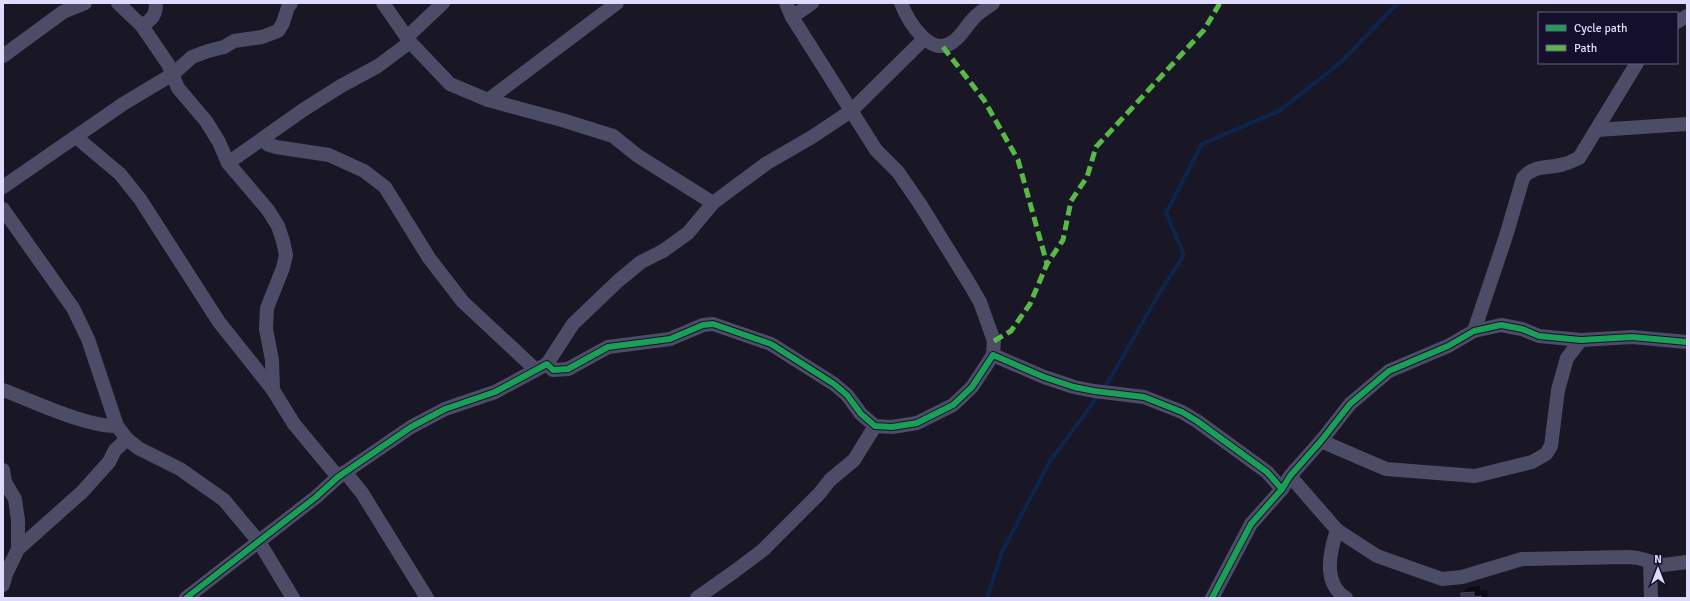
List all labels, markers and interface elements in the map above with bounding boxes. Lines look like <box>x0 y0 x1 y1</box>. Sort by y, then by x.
legend <box>1538 12 1678 64</box>
text: Cycle path <box>1574 21 1627 36</box>
text: Path <box>1574 41 1597 56</box>
north arrow <box>1638 549 1678 589</box>
text: N <box>1654 553 1662 566</box>

